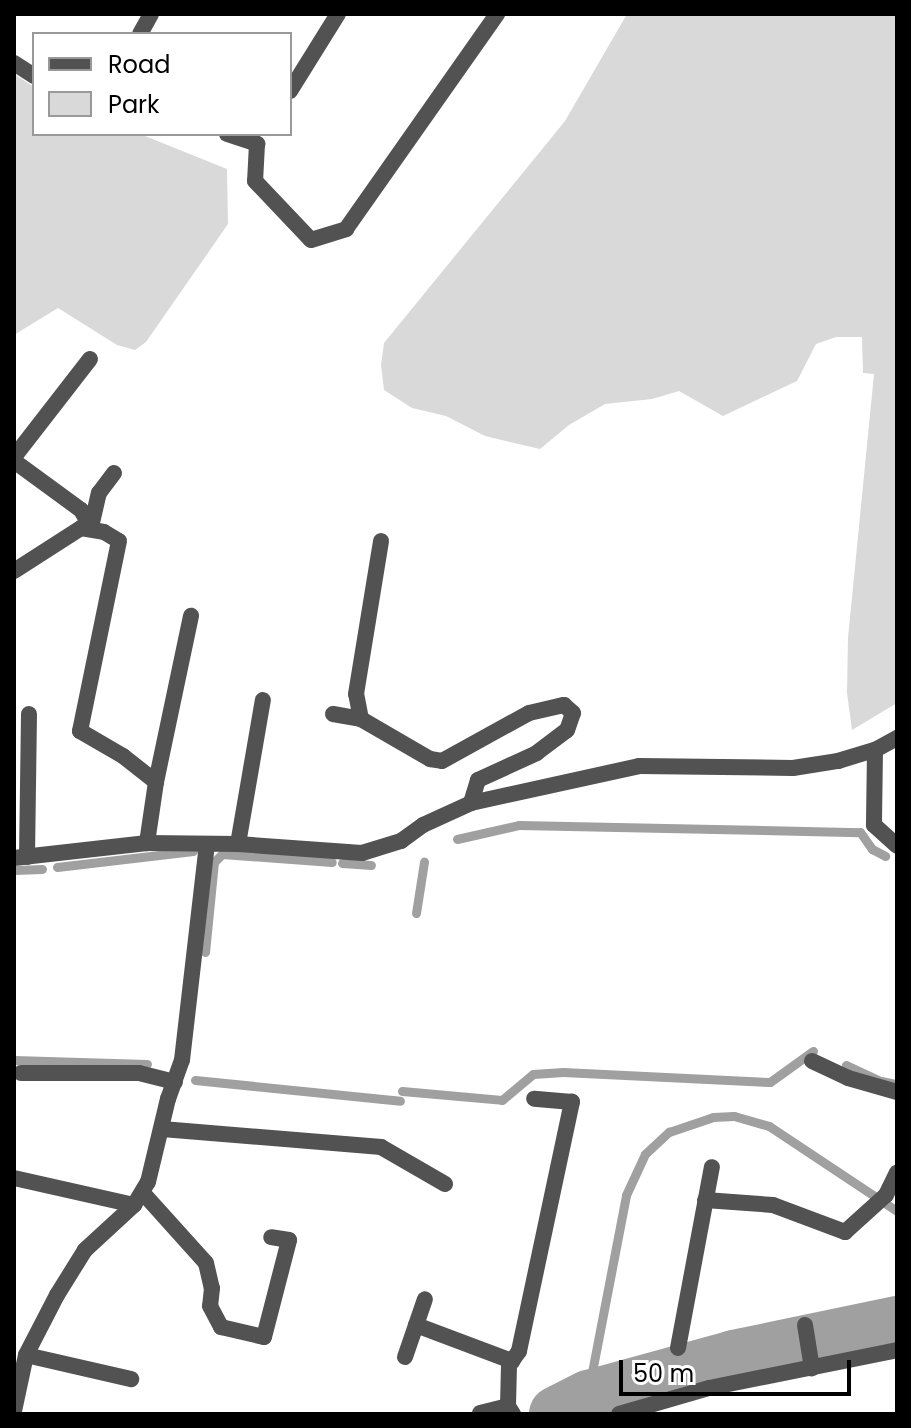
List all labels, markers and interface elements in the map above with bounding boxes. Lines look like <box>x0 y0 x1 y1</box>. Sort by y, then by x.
legend <box>32 32 292 136</box>
text: Road <box>108 48 170 81</box>
text: Park <box>108 88 159 121</box>
scale bar <box>623 1344 855 1394</box>
text: 50 m <box>633 1357 694 1390</box>

